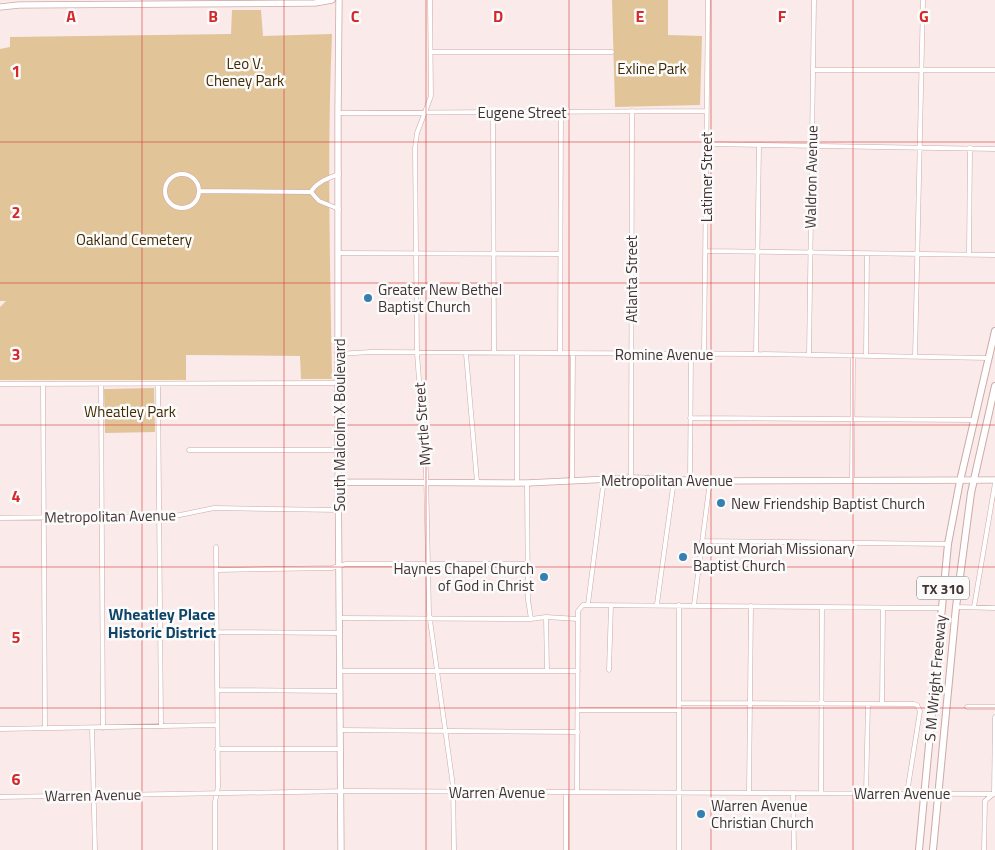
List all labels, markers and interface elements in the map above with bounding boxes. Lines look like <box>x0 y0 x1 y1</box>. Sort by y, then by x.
text: A <box>66 4 76 28</box>
text: B <box>208 4 218 28</box>
text: C <box>351 4 360 28</box>
text: D <box>493 4 503 28</box>
text: E <box>636 4 645 28</box>
text: F <box>778 4 787 28</box>
text: G <box>919 4 929 28</box>
park label: Leo V. Cheney Park <box>206 52 284 92</box>
park label: Exline Park <box>617 57 687 80</box>
text: 1 <box>12 59 20 83</box>
street label: Eugene Street <box>477 101 567 124</box>
street label: Waldron Avenue <box>799 125 823 229</box>
street label: Latimer Street <box>695 131 718 222</box>
text: 2 <box>12 200 20 224</box>
park label: Oakland Cemetery <box>76 228 192 251</box>
street label: Atlanta Street <box>620 234 643 323</box>
place label: Greater New Bethel Baptist Church <box>378 278 502 318</box>
marker: Greater New Bethel Baptist Church <box>362 292 374 304</box>
street label: South Malcolm X Boulevard <box>328 338 351 512</box>
text: 3 <box>12 342 20 366</box>
street label: Romine Avenue <box>615 343 713 366</box>
street label: Myrtle Street <box>408 381 436 466</box>
park label: Wheatley Park <box>84 400 176 423</box>
street label: Metropolitan Avenue <box>601 469 733 492</box>
text: 4 <box>12 484 21 508</box>
place label: New Friendship Baptist Church <box>731 492 925 515</box>
marker: New Friendship Baptist Church <box>715 497 727 509</box>
street label: Metropolitan Avenue <box>44 503 176 529</box>
place label: Mount Moriah Missionary Baptist Church <box>693 537 855 577</box>
marker: Mount Moriah Missionary Baptist Church <box>677 551 689 563</box>
place label: Haynes Chapel Church of God in Christ <box>393 557 535 597</box>
marker: Haynes Chapel Church of God in Christ <box>538 571 550 583</box>
road number: TX 310 <box>917 576 969 600</box>
district label: Wheatley Place Historic District <box>108 602 216 644</box>
street label: S M Wright Freeway <box>918 614 952 742</box>
text: 5 <box>12 625 21 649</box>
text: 6 <box>12 767 21 791</box>
street label: Warren Avenue <box>449 781 545 804</box>
street label: Warren Avenue <box>854 782 950 805</box>
street label: Warren Avenue <box>44 783 142 807</box>
place label: Warren Avenue Christian Church <box>711 794 814 834</box>
marker: Warren Avenue Christian Church <box>695 808 707 820</box>

